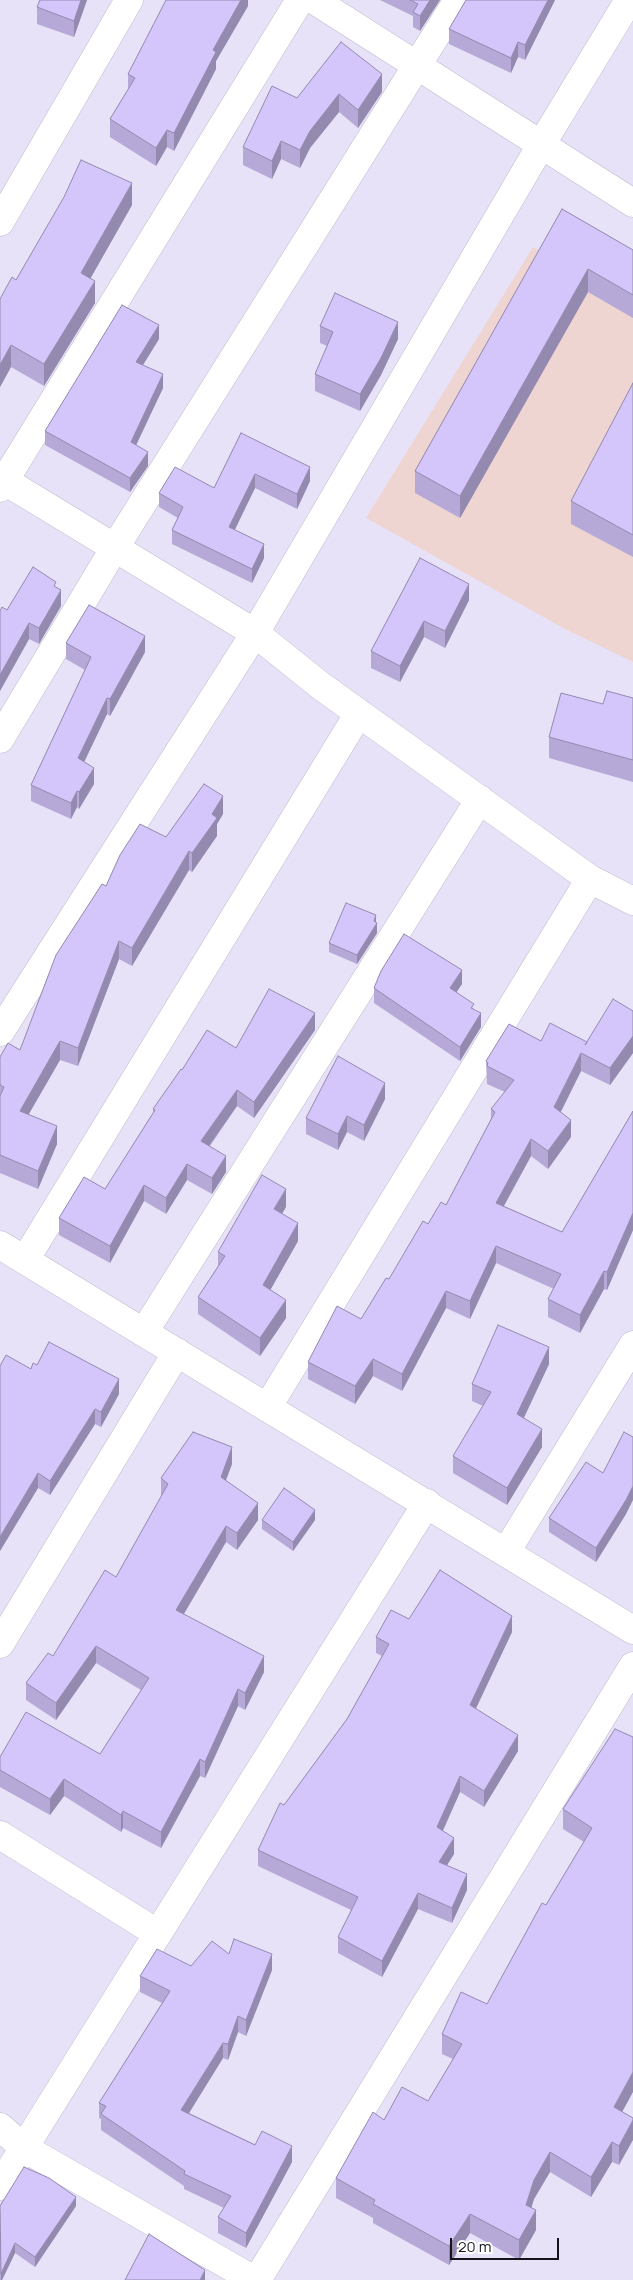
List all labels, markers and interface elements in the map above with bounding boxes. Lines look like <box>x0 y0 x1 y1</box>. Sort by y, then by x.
scale bar <box>453 2228 562 2260</box>
text: 20 m <box>458 2236 491 2257</box>

